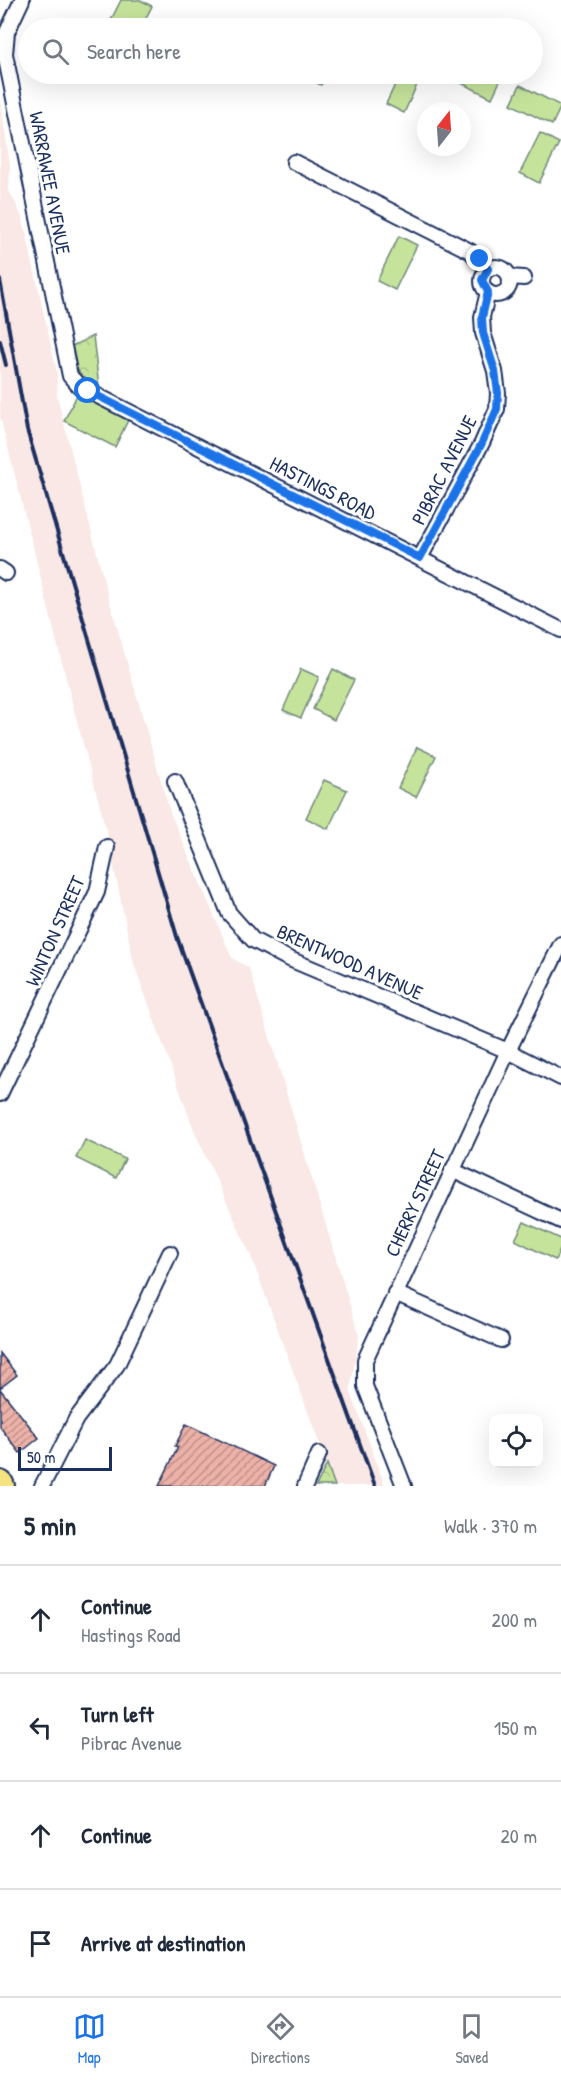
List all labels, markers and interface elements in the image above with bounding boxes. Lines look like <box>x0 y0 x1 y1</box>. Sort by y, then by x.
search box <box>18 18 543 84</box>
icon: search <box>39 35 72 68</box>
text: Search here <box>87 36 181 66</box>
north arrow <box>417 102 471 156</box>
street label: WARRAWEE AVENUE <box>23 109 78 257</box>
route end <box>466 245 492 271</box>
route start <box>74 377 100 403</box>
street label: PIBRAC AVENUE <box>404 410 483 529</box>
street label: HASTINGS ROAD <box>265 449 381 526</box>
street label: WINTON STREET <box>18 871 91 990</box>
street label: BRENTWOOD AVENUE <box>273 917 428 1006</box>
street label: CHERRY STREET <box>378 1144 451 1261</box>
map controls <box>489 1414 543 1468</box>
button: locate <box>489 1414 543 1468</box>
scale bar <box>18 1444 112 1472</box>
text: 50 m <box>27 1446 56 1468</box>
text: 5 min <box>24 1508 76 1543</box>
text: Walk · 370 m <box>444 1512 537 1539</box>
text: Continue <box>81 1591 152 1621</box>
icon: ahead <box>24 1603 57 1636</box>
text: 200 m <box>492 1606 537 1633</box>
text: Hastings Road <box>81 1621 180 1648</box>
text: Turn left <box>81 1699 154 1729</box>
icon: left <box>24 1711 57 1744</box>
text: 150 m <box>494 1714 537 1741</box>
text: Pibrac Avenue <box>81 1729 182 1756</box>
icon: ahead <box>24 1819 57 1852</box>
text: Continue <box>81 1820 152 1850</box>
text: 20 m <box>500 1822 537 1849</box>
icon: arrive <box>24 1927 57 1960</box>
text: Arrive at destination <box>81 1928 246 1958</box>
tab: Map <box>73 2010 106 2068</box>
tab: Directions <box>251 2010 310 2068</box>
tab: Saved <box>455 2010 488 2068</box>

